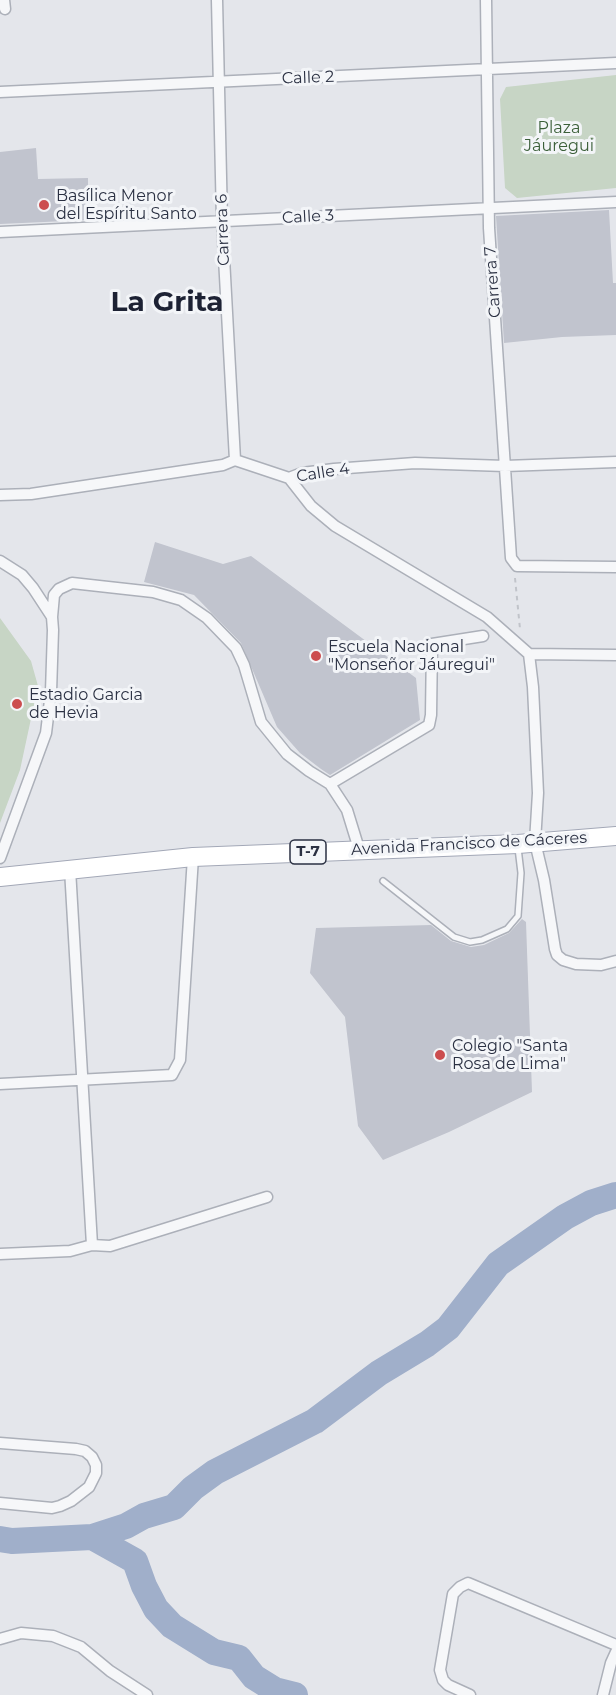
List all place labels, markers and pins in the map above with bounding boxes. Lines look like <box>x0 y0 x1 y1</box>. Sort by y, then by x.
place label: Basílica Menor del Espíritu Santo <box>56 186 197 224</box>
marker: Basílica Menor del Espíritu Santo <box>37 198 51 212</box>
place label: Escuela Nacional "Monseñor Jáuregui" <box>328 637 495 675</box>
marker: Escuela Nacional "Monseñor Jáuregui" <box>309 649 323 663</box>
place label: Estadio Garcia de Hevia <box>29 685 143 723</box>
marker: Estadio Garcia de Hevia <box>10 697 24 711</box>
place label: Colegio "Santa Rosa de Lima" <box>452 1036 568 1074</box>
marker: Colegio "Santa Rosa de Lima" <box>433 1048 447 1062</box>

